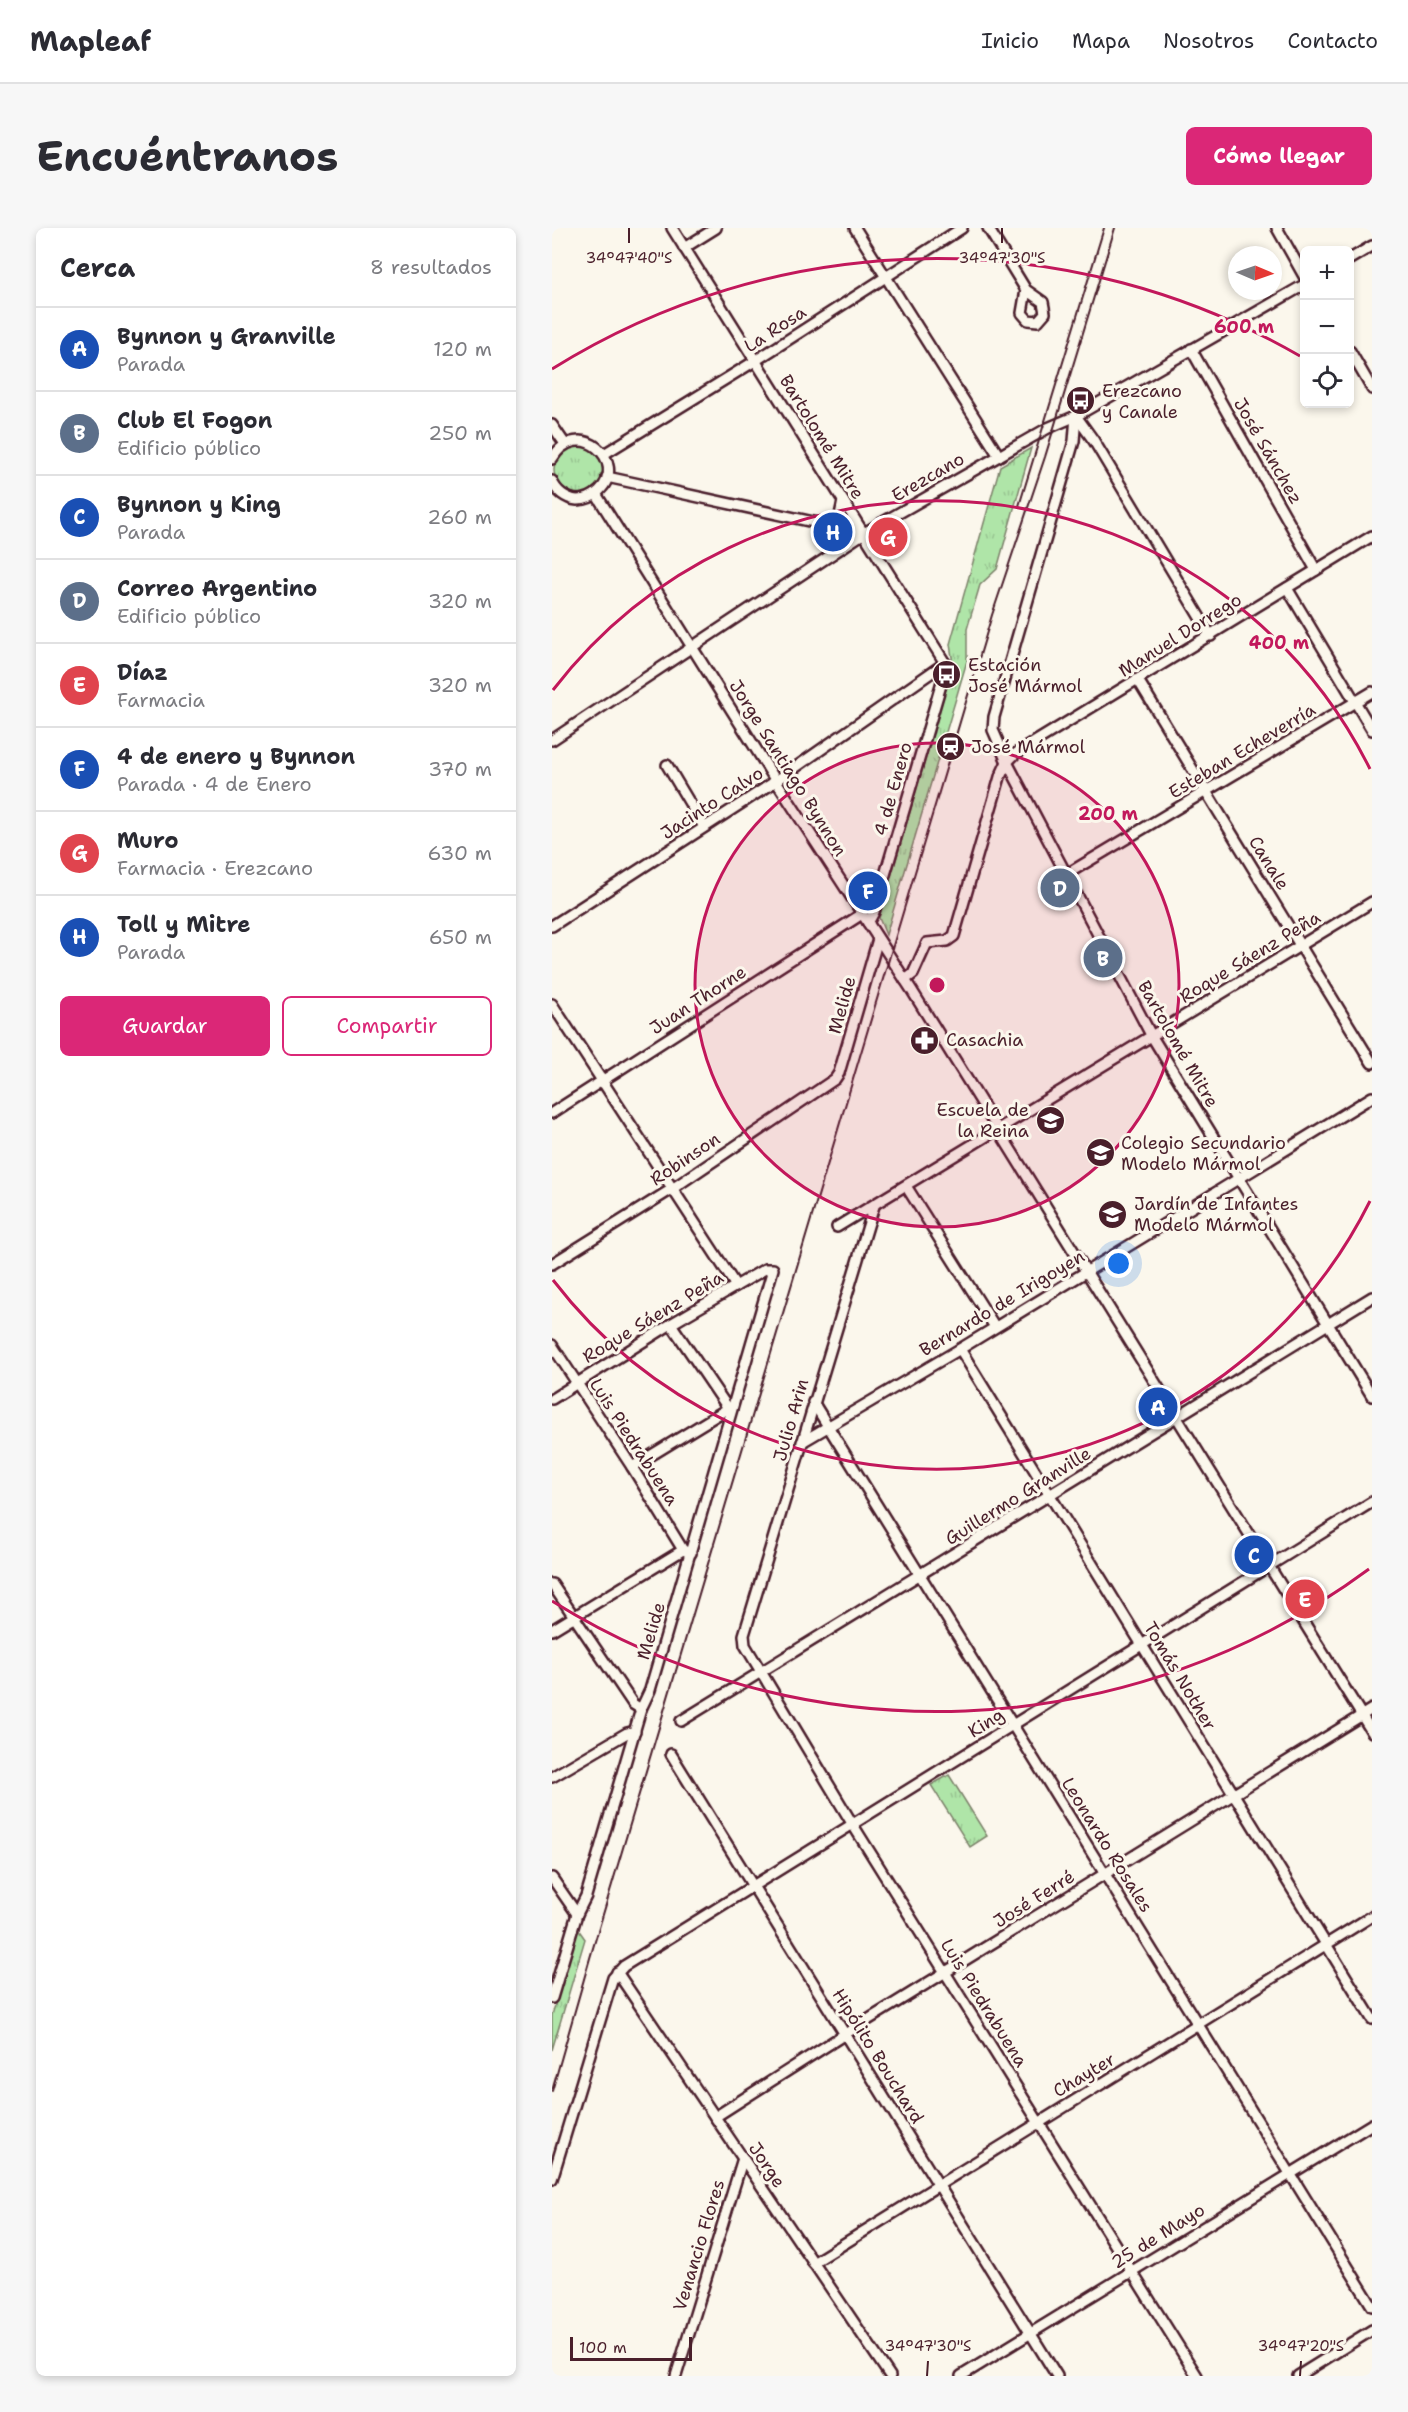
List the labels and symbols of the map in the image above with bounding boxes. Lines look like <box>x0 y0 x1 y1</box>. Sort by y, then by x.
north arrow <box>1228 246 1282 300</box>
text: 34°47'40"S <box>586 248 672 268</box>
text: 34°47'30"S <box>959 248 1045 268</box>
street label: La Rosa <box>739 300 811 358</box>
text: 600 m <box>1214 315 1275 339</box>
street label: Bartolomé Mitre <box>774 370 870 504</box>
place label: Erezcano y Canale <box>1102 379 1182 424</box>
bus stop icon: Erezcano y Canale <box>1065 385 1097 417</box>
street label: José Sánchez <box>1228 394 1308 508</box>
street label: Erezcano <box>887 447 969 507</box>
pin: H <box>814 510 852 554</box>
pin: G <box>868 514 908 560</box>
street label: Manuel Dorrego <box>1114 588 1246 682</box>
text: 400 m <box>1249 631 1310 655</box>
place label: Estación José Mármol <box>968 653 1083 698</box>
bus stop icon: Estación José Mármol <box>931 659 963 691</box>
street label: Jorge Santiago Bynnon <box>724 675 852 861</box>
street label: Esteban Echeverría <box>1164 698 1320 804</box>
station icon: José Mármol <box>934 731 966 763</box>
place label: José Mármol <box>971 735 1086 759</box>
street label: 4 de Enero <box>868 739 918 839</box>
street label: Jacinto Calvo <box>656 761 768 845</box>
text: 200 m <box>1078 802 1139 826</box>
street label: Canale <box>1243 831 1295 895</box>
pin: D <box>1040 866 1080 910</box>
pin: F <box>848 868 888 914</box>
street label: Roque Sáenz Peña <box>1175 905 1325 1009</box>
pin: B <box>1084 936 1122 980</box>
street label: Juan Thorne <box>645 960 751 1040</box>
street label: Melide <box>822 973 862 1037</box>
centre of rings <box>927 975 947 995</box>
street label: Bartolomé Mitre <box>1132 976 1224 1112</box>
pharmacy icon: Casachia <box>909 1024 941 1056</box>
place label: Casachia <box>946 1028 1024 1052</box>
place label: Escuela de la Reina <box>937 1098 1029 1143</box>
school or university icon: Escuela de la Reina <box>1034 1104 1066 1136</box>
street label: Robinson <box>645 1127 725 1191</box>
place label: Colegio Secundario Modelo Mármol <box>1121 1131 1286 1176</box>
school or university icon: Colegio Secundario Modelo Mármol <box>1084 1137 1116 1169</box>
place label: Jardín de Infantes Modelo Mármol <box>1134 1192 1298 1237</box>
school or university icon: Jardín de Infantes Modelo Mármol <box>1097 1198 1129 1230</box>
street label: Bernardo de Irigoyen <box>915 1244 1089 1362</box>
your location <box>1104 1249 1133 1278</box>
street label: Roque Sáenz Peña <box>578 1265 728 1369</box>
street label: Luis Piedrabuena <box>584 1374 684 1510</box>
street label: Julio Arin <box>768 1376 814 1464</box>
pin: A <box>1138 1384 1178 1430</box>
street label: Guillermo Granville <box>940 1441 1096 1551</box>
pin: C <box>1234 1532 1274 1578</box>
pin: E <box>1286 1576 1324 1622</box>
street label: Melide <box>631 1599 671 1663</box>
street label: Tomás Nother <box>1138 1617 1222 1735</box>
street label: King <box>963 1703 1009 1743</box>
street label: Leonardo Rosales <box>1056 1773 1158 1917</box>
street label: José Ferré <box>989 1865 1079 1933</box>
street label: Luis Piedrabuena <box>935 1934 1033 2072</box>
street label: Hipólito Bouchard <box>827 1984 929 2128</box>
street label: Chayter <box>1048 2047 1120 2103</box>
street label: Jorge <box>743 2137 791 2193</box>
street label: Venancio Flores <box>668 2176 730 2314</box>
street label: 25 de Mayo <box>1107 2198 1209 2274</box>
scale bar <box>570 2334 692 2362</box>
text: 34°47'30"S <box>885 2336 971 2356</box>
text: 34°47'20"S <box>1258 2336 1344 2356</box>

